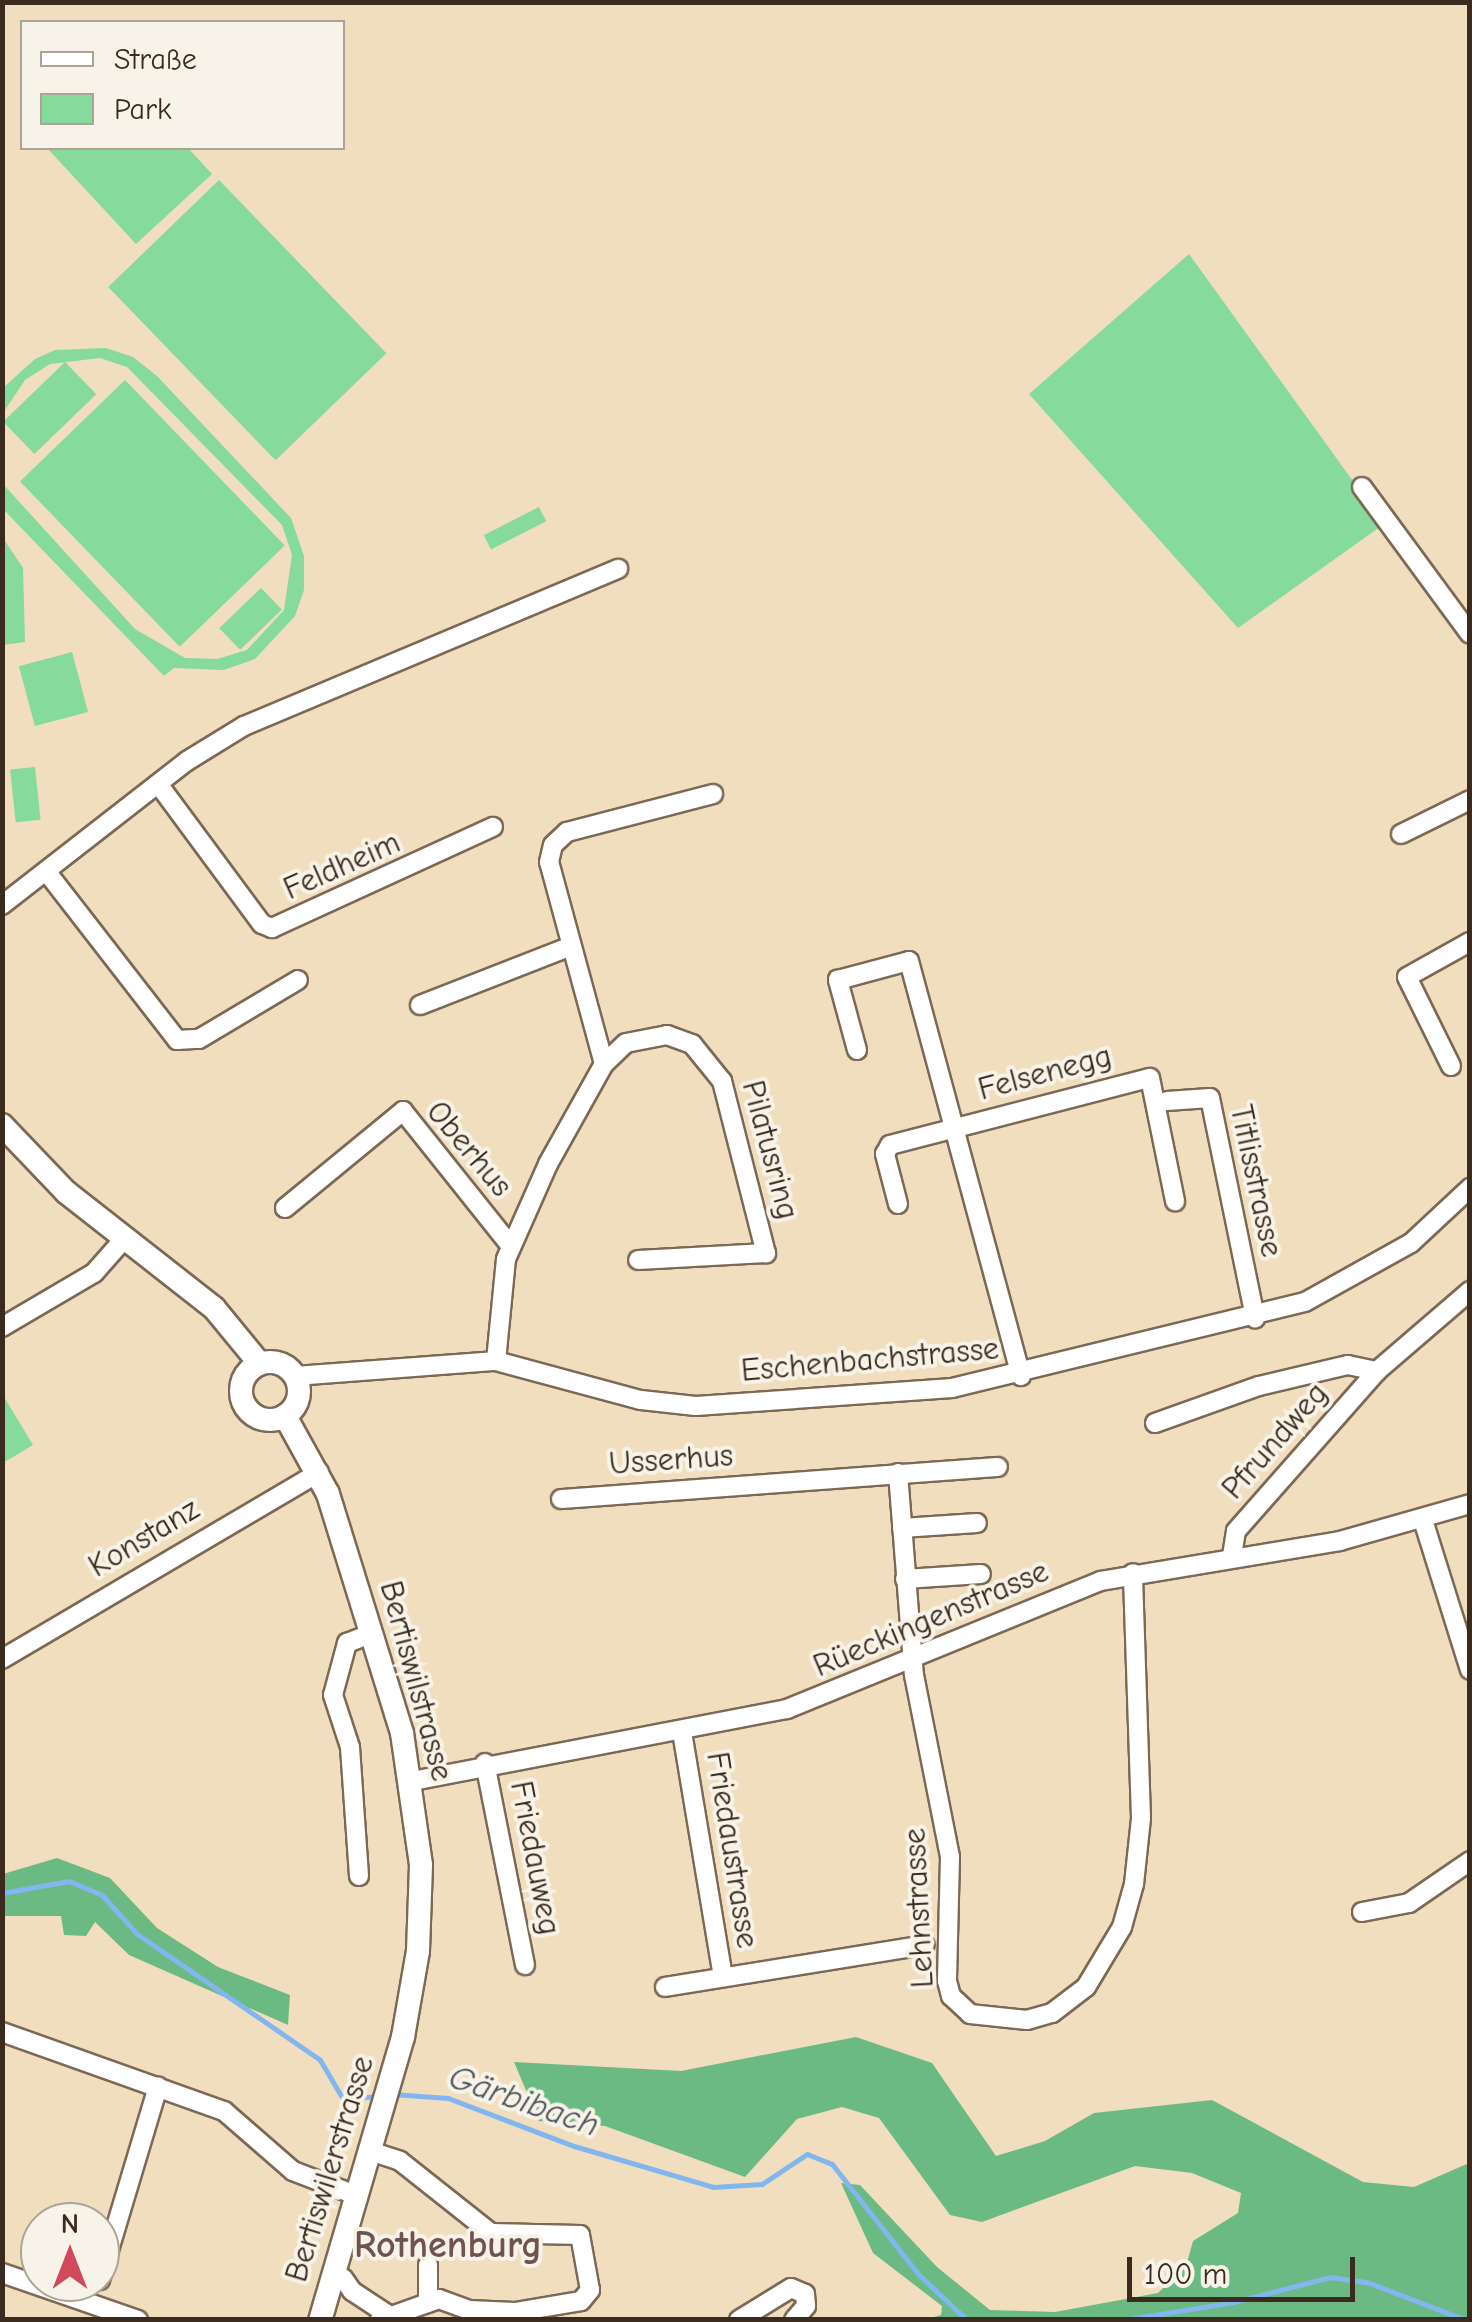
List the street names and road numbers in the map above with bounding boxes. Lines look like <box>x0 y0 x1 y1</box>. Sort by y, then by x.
street label: Feldheim <box>278 823 406 909</box>
street label: Felsenegg <box>974 1037 1116 1109</box>
street label: Pilatusring <box>733 1076 807 1224</box>
street label: Oberhus <box>418 1093 520 1205</box>
street label: Titlisstrasse <box>1221 1102 1291 1260</box>
street label: Eschenbachstrasse <box>739 1330 1001 1390</box>
street label: Pfrundweg <box>1214 1375 1336 1507</box>
street label: Usserhus <box>608 1437 734 1483</box>
street label: Konstanz <box>82 1490 206 1586</box>
street label: Rüeckingenstrasse <box>808 1552 1054 1686</box>
street label: Bertiswilstrasse <box>371 1577 461 1785</box>
street label: Friedaustrasse <box>698 1749 766 1951</box>
street label: Friedauweg <box>501 1778 569 1938</box>
street label: Lehnstrasse <box>896 1827 942 1989</box>
street label: Bertiswilerstrasse <box>277 2051 383 2287</box>

